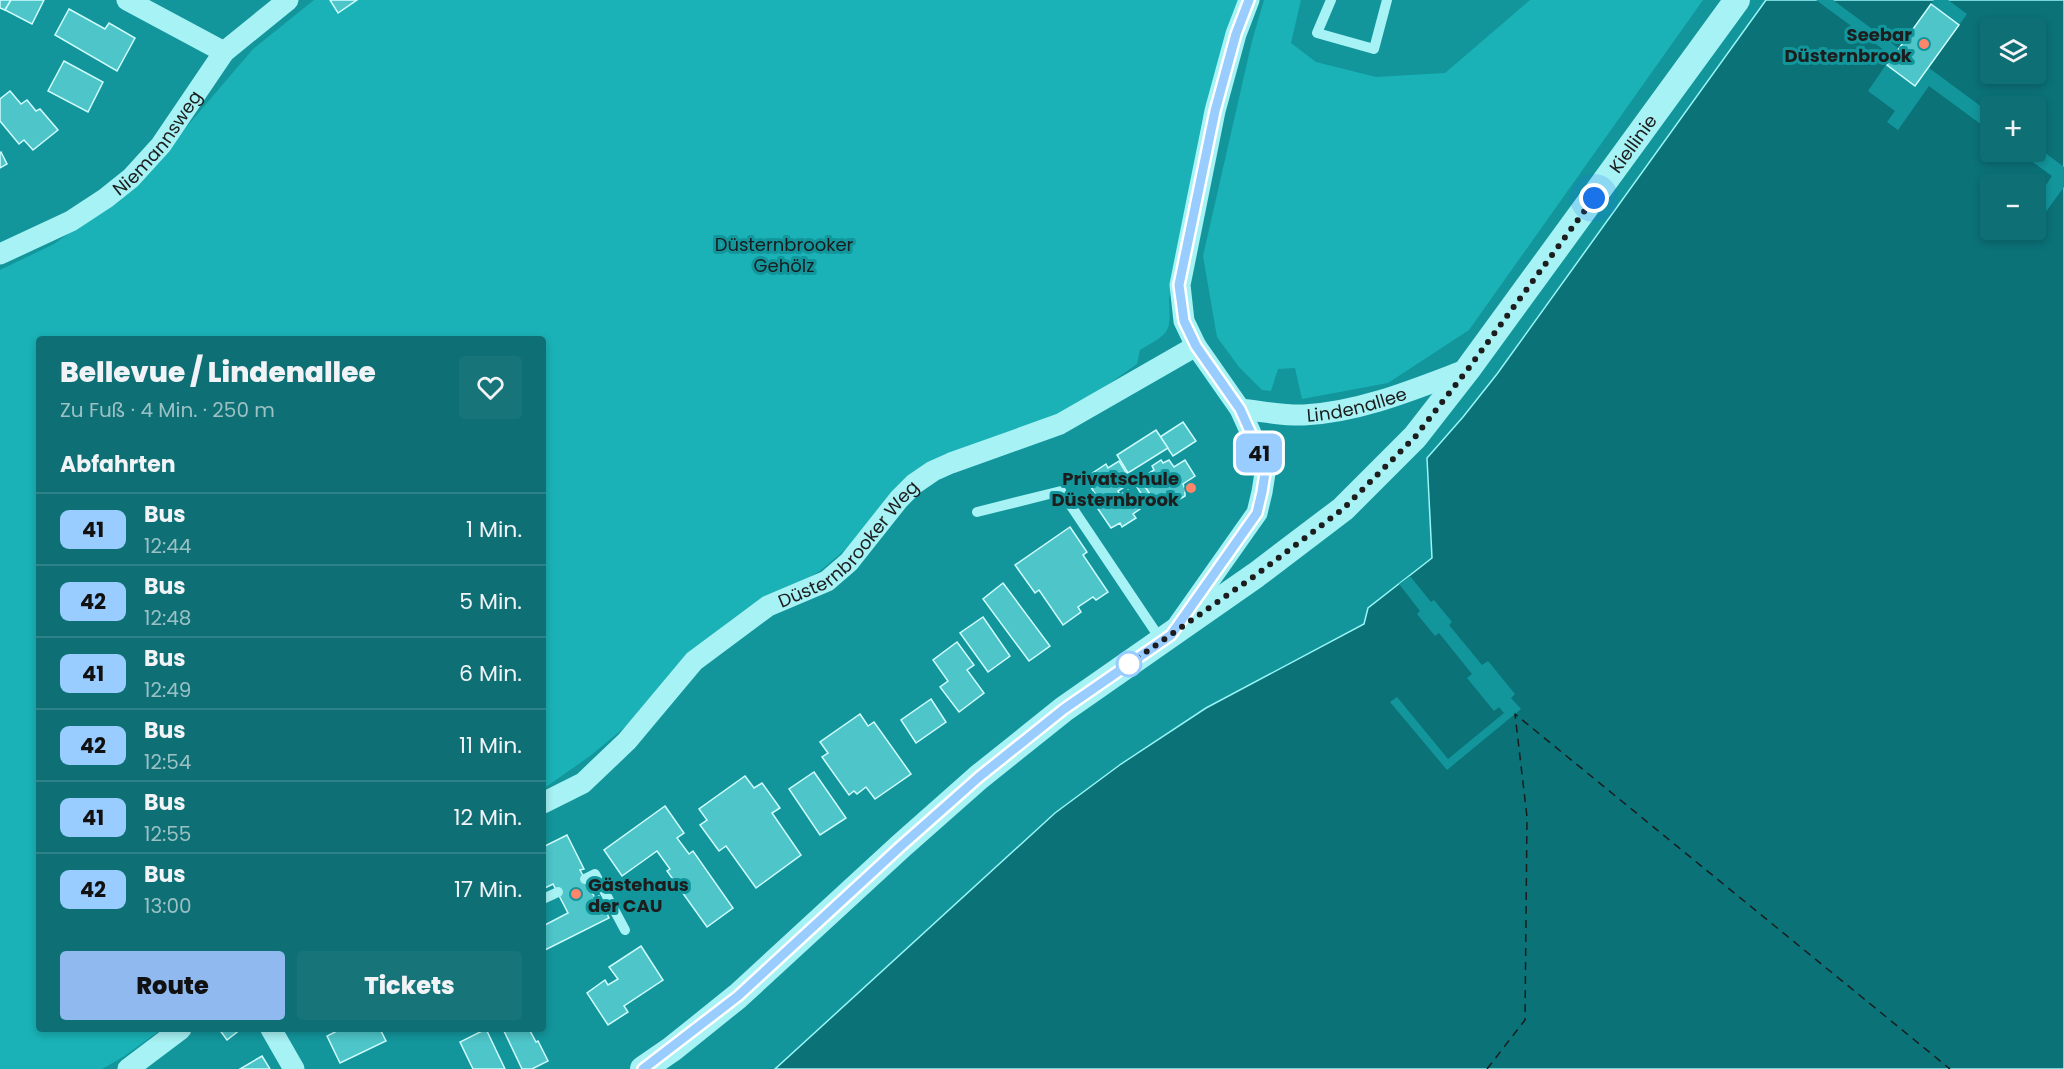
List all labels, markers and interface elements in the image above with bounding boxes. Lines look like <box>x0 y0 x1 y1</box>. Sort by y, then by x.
map controls <box>1980 18 2046 240</box>
button: layers <box>1980 18 2046 84</box>
place label: Seebar Düsternbrook <box>1785 22 1913 68</box>
marker: Seebar Düsternbrook <box>1917 37 1931 51</box>
street label: Niemannsweg <box>107 85 207 201</box>
button: + <box>1980 96 2046 162</box>
street label: Kiellinie <box>1603 109 1662 178</box>
button: − <box>1980 174 2046 240</box>
your location <box>1579 183 1609 213</box>
park label: Düsternbrooker Gehölz <box>715 232 854 278</box>
text: Bellevue / Lindenallee <box>60 353 376 392</box>
button: heart <box>459 356 522 419</box>
street label: Lindenallee <box>1306 380 1410 427</box>
text: Zu Fuß · 4 Min. · 250 m <box>60 396 275 424</box>
line badge: 41 <box>1232 434 1286 472</box>
text: 41 <box>1248 439 1270 468</box>
text: Abfahrten <box>60 449 176 480</box>
place label: Privatschule Düsternbrook <box>1052 466 1180 512</box>
street label: Düsternbrooker Weg <box>774 474 924 613</box>
marker: Privatschule Düsternbrook <box>1184 481 1198 495</box>
text: Bus <box>144 499 186 530</box>
text: 1 Min. <box>466 514 522 545</box>
text: 41 <box>82 515 104 544</box>
text: 12:44 <box>144 532 191 560</box>
text: Bus <box>144 571 186 602</box>
text: 5 Min. <box>459 586 522 617</box>
text: 42 <box>80 587 106 616</box>
text: 12:48 <box>144 604 191 632</box>
text: Bus <box>144 643 186 674</box>
unlabelled marker <box>1116 651 1142 677</box>
text: 6 Min. <box>459 658 522 689</box>
text: 41 <box>82 659 104 688</box>
text: 12:49 <box>144 676 191 704</box>
text: Bus <box>144 715 186 746</box>
text: 11 Min. <box>459 730 522 761</box>
text: 42 <box>80 731 106 760</box>
text: 12:54 <box>144 748 191 776</box>
text: Bus <box>144 787 186 818</box>
text: 12 Min. <box>453 802 522 833</box>
text: 41 <box>82 803 104 832</box>
text: 12:55 <box>144 820 191 848</box>
text: Bus <box>144 859 186 890</box>
place label: Gästehaus der CAU <box>588 872 689 918</box>
text: 17 Min. <box>454 874 522 905</box>
text: 42 <box>80 875 106 904</box>
marker: Gästehaus der CAU <box>569 887 583 901</box>
text: 13:00 <box>144 892 192 920</box>
button: Route <box>60 951 285 1020</box>
button: Tickets <box>297 951 522 1020</box>

